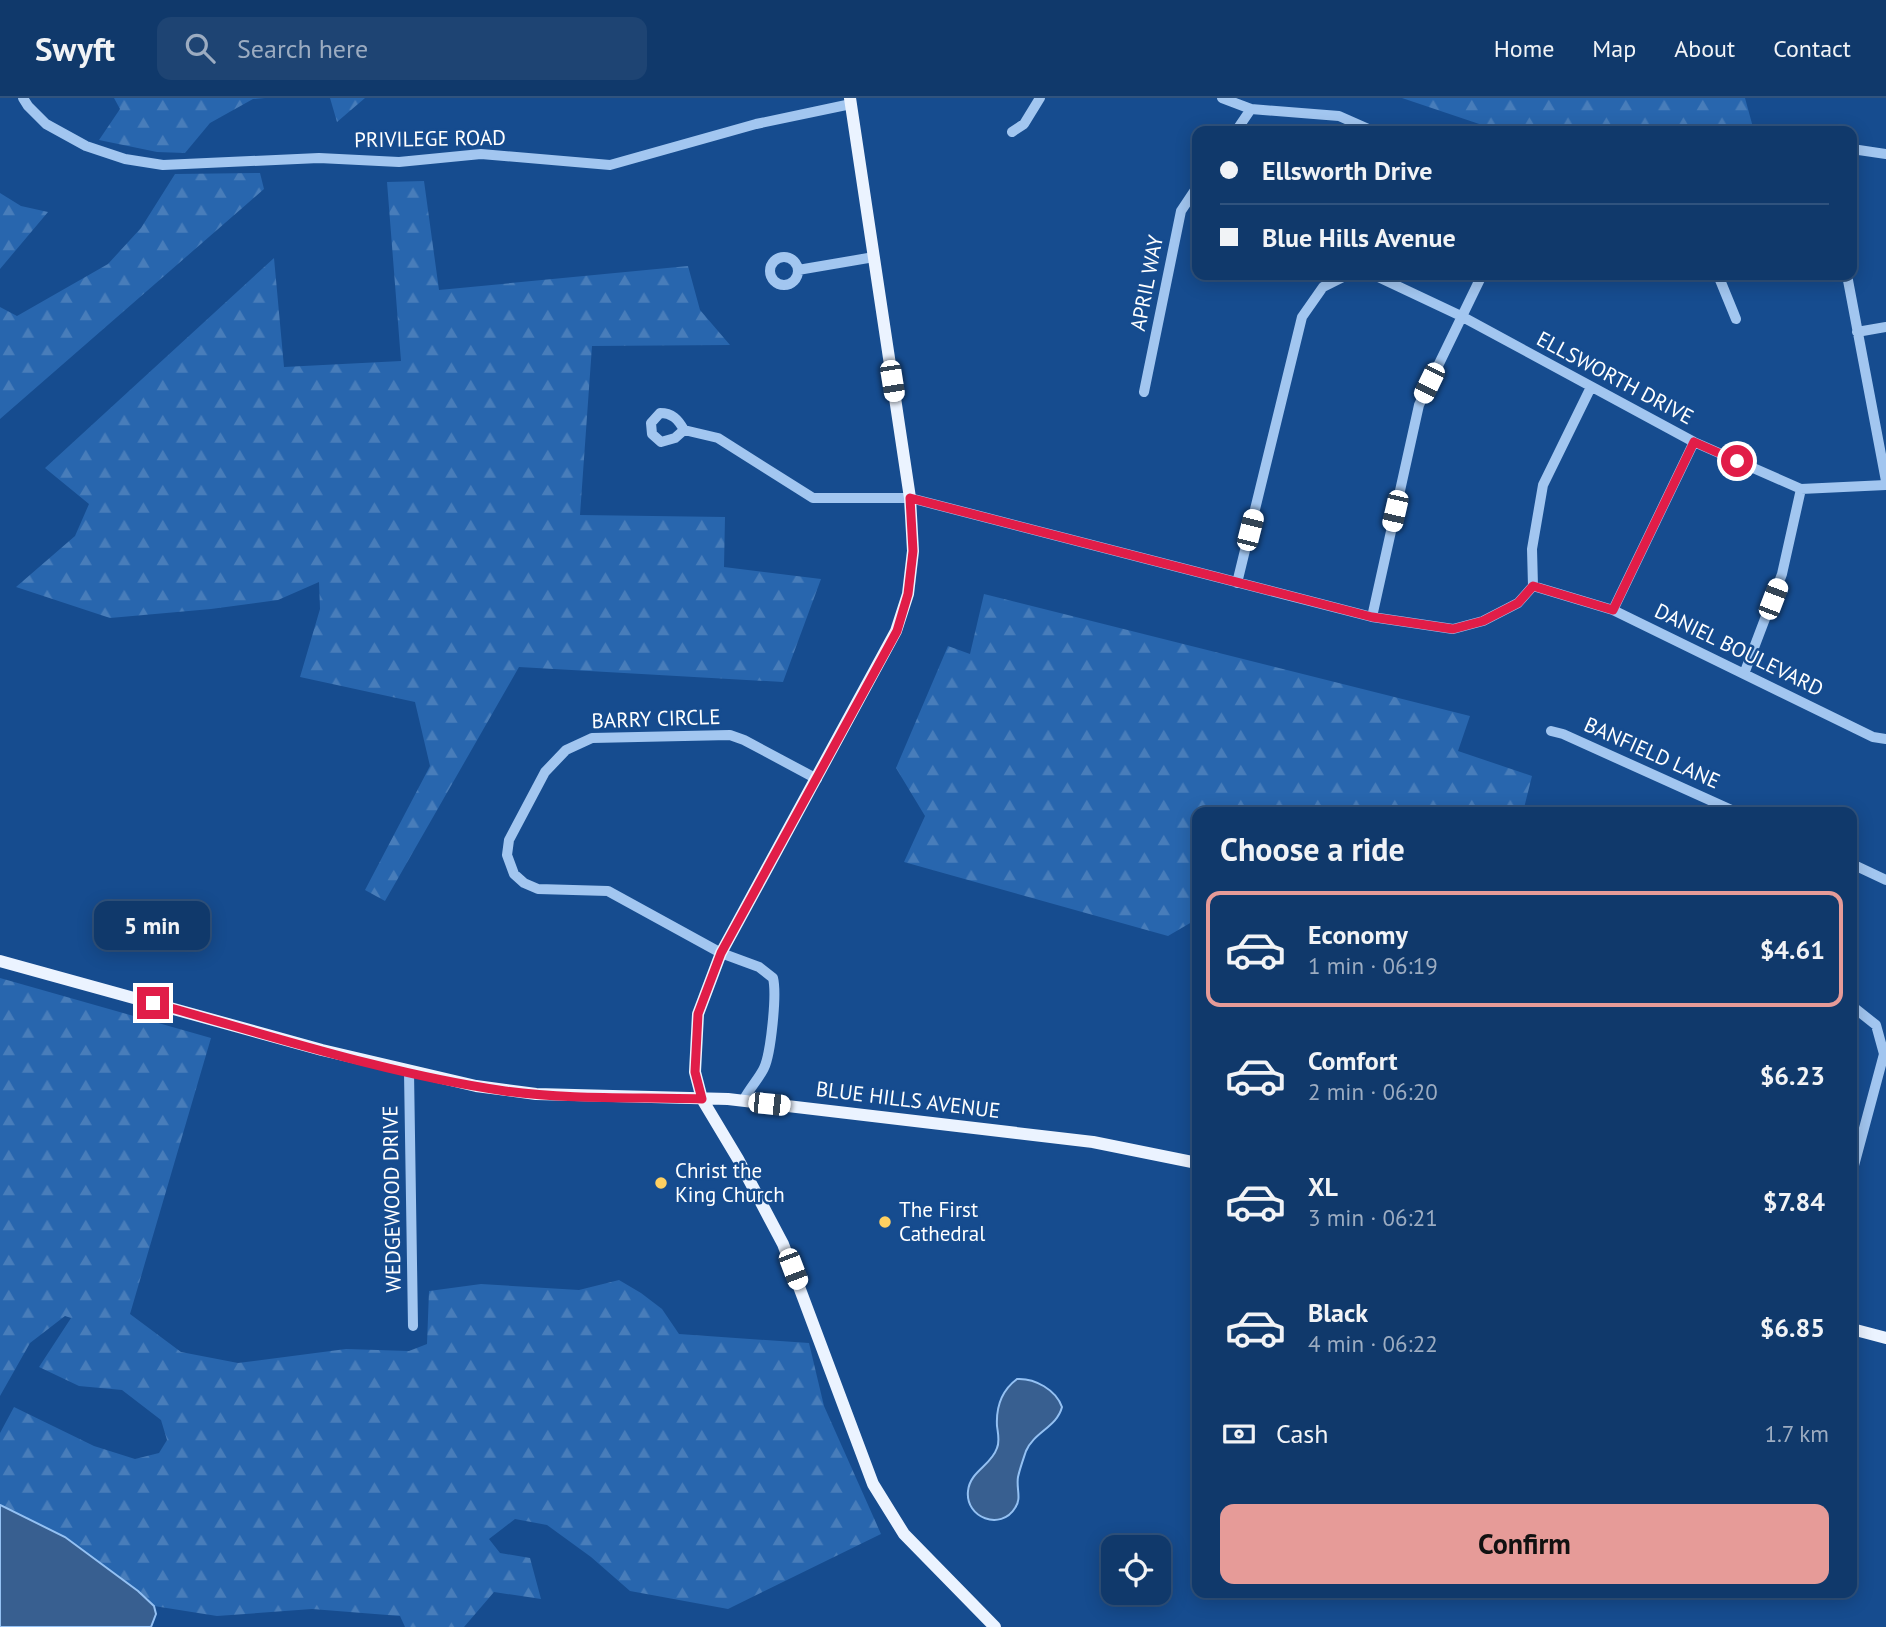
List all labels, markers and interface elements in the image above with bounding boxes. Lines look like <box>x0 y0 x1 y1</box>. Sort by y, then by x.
search box <box>157 17 647 80</box>
text: Swyft <box>35 27 115 70</box>
icon: search <box>181 29 219 67</box>
text: Search here <box>237 32 368 65</box>
text: Home <box>1494 33 1554 64</box>
text: Map <box>1592 33 1636 64</box>
text: About <box>1674 33 1735 64</box>
text: Contact <box>1773 33 1851 64</box>
street label: PRIVILEGE ROAD <box>354 124 506 153</box>
text: Ellsworth Drive <box>1262 154 1432 187</box>
text: Blue Hills Avenue <box>1262 221 1456 254</box>
street label: APRIL WAY <box>1124 232 1169 333</box>
street label: ELLSWORTH DRIVE <box>1532 325 1698 430</box>
car <box>879 359 906 403</box>
car <box>1411 360 1448 406</box>
route start <box>1721 445 1753 477</box>
car <box>1381 488 1410 534</box>
car <box>1235 507 1266 553</box>
car <box>1756 576 1791 622</box>
street label: DANIEL BOULEVARD <box>1650 597 1828 702</box>
street label: BARRY CIRCLE <box>591 703 721 734</box>
street label: BANFIELD LANE <box>1580 711 1724 795</box>
text: Choose a ride <box>1220 828 1405 870</box>
callout: 5 min <box>95 902 211 950</box>
text: 5 min <box>124 911 180 940</box>
icon: car <box>1224 918 1287 981</box>
text: Economy <box>1308 918 1408 951</box>
text: $4.61 <box>1760 933 1825 966</box>
text: 1 min · 06:19 <box>1308 951 1438 980</box>
route end <box>137 987 169 1019</box>
icon: car <box>1224 1044 1287 1107</box>
text: Comfort <box>1308 1044 1398 1077</box>
text: $6.23 <box>1760 1059 1825 1092</box>
street label: BLUE HILLS AVENUE <box>814 1075 1002 1124</box>
text: 2 min · 06:20 <box>1308 1077 1438 1106</box>
car <box>748 1091 791 1117</box>
street label: WEDGEWOOD DRIVE <box>376 1105 407 1293</box>
place label: Christ the King Church <box>675 1157 785 1208</box>
icon: car <box>1224 1170 1287 1233</box>
text: XL <box>1308 1170 1338 1203</box>
marker: Christ the King Church <box>653 1175 669 1191</box>
text: $7.84 <box>1763 1185 1825 1218</box>
place label: The First Cathedral <box>899 1196 985 1247</box>
text: 3 min · 06:21 <box>1308 1203 1438 1232</box>
marker: The First Cathedral <box>877 1214 893 1230</box>
car <box>776 1246 811 1292</box>
icon: car <box>1224 1296 1287 1359</box>
text: Black <box>1308 1296 1368 1329</box>
text: $6.85 <box>1760 1311 1825 1344</box>
text: 4 min · 06:22 <box>1308 1329 1438 1358</box>
icon: cash <box>1220 1415 1258 1453</box>
text: Cash <box>1276 1417 1328 1450</box>
text: 1.7 km <box>1764 1419 1829 1448</box>
button: Confirm <box>1220 1504 1829 1584</box>
map controls <box>1101 1535 1171 1605</box>
button: locate <box>1101 1535 1171 1605</box>

